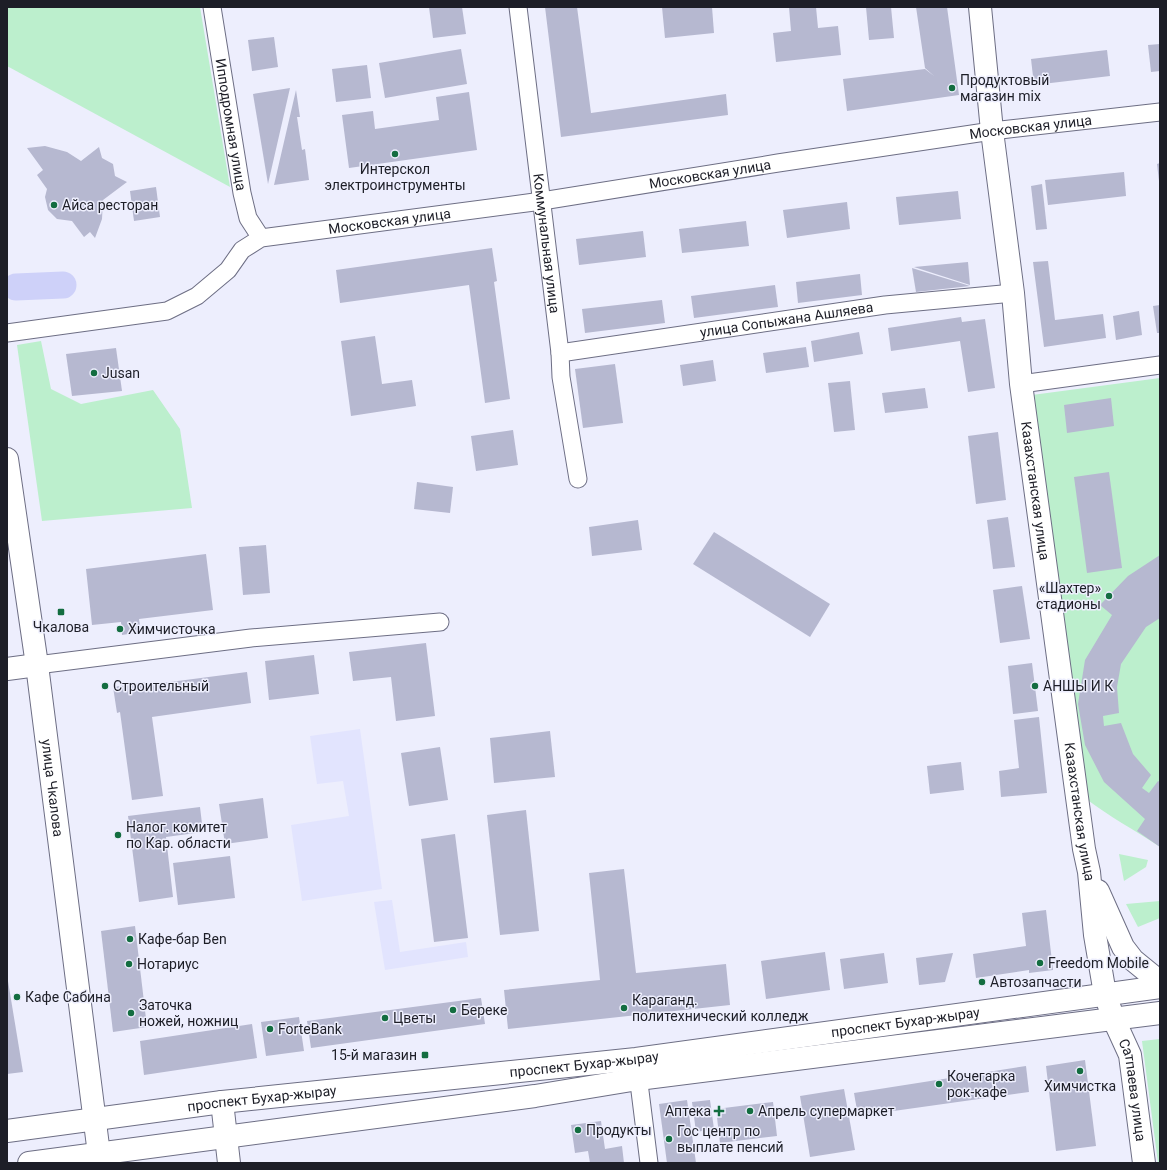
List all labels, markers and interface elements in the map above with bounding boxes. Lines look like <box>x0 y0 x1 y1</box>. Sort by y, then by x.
street label: Ипподромная улица <box>212 57 249 192</box>
place label: Продуктовый магазин mix <box>960 72 1049 104</box>
marker: Продуктовый магазин mix <box>947 83 957 93</box>
street label: Московская улица <box>968 112 1093 142</box>
marker: Интерскол электроинструменты <box>390 149 400 159</box>
street label: Московская улица <box>648 156 772 192</box>
place label: Интерскол электроинструменты <box>324 161 466 193</box>
street label: Коммунальная улица <box>530 172 563 314</box>
place label: Айса ресторан <box>62 197 158 213</box>
marker: Айса ресторан <box>49 200 59 210</box>
street label: Московская улица <box>327 205 452 237</box>
street label: улица Сопыжана Ашляева <box>699 299 874 340</box>
place label: Jusan <box>102 365 140 381</box>
marker: Jusan <box>89 368 99 378</box>
street label: Казахстанская улица <box>1018 420 1053 561</box>
place label: «Шахтер» стадионы <box>1036 580 1101 612</box>
marker: «Шахтер» стадионы <box>1104 591 1114 601</box>
marker: Чкалова <box>56 607 66 617</box>
place label: Чкалова <box>33 619 89 635</box>
place label: Химчисточка <box>128 621 216 637</box>
marker: Химчисточка <box>115 624 125 634</box>
place label: Строительный <box>113 678 209 694</box>
place label: АНШЫ И К <box>1043 678 1113 694</box>
marker: Строительный <box>100 681 110 691</box>
marker: АНШЫ И К <box>1030 681 1040 691</box>
street label: улица Чкалова <box>38 738 67 838</box>
street label: Казахстанская улица <box>1062 741 1098 882</box>
place label: Налог. комитет по Кар. области <box>126 819 231 851</box>
marker: Налог. комитет по Кар. области <box>113 830 123 840</box>
place label: Кафе-бар Ben <box>138 931 227 947</box>
marker: Кафе-бар Ben <box>125 934 135 944</box>
place label: Freedom Mobile <box>1048 955 1149 971</box>
place label: Нотариус <box>137 956 199 972</box>
marker: Freedom Mobile <box>1035 958 1045 968</box>
marker: Нотариус <box>124 959 134 969</box>
place label: Автозапчасти <box>990 974 1082 990</box>
marker: Автозапчасти <box>977 977 987 987</box>
place label: Кафе Сабина <box>25 989 111 1005</box>
marker: Кафе Сабина <box>12 992 22 1002</box>
place label: Караганд. политехнический колледж <box>632 992 809 1024</box>
place label: Заточка ножей, ножниц <box>139 997 238 1029</box>
place label: Береке <box>461 1002 507 1018</box>
marker: Караганд. политехнический колледж <box>619 1003 629 1013</box>
street label: проспект Бухар-жырау <box>830 1004 981 1040</box>
marker: Береке <box>448 1005 458 1015</box>
marker: Заточка ножей, ножниц <box>126 1008 136 1018</box>
place label: Цветы <box>393 1010 436 1026</box>
marker: Цветы <box>380 1013 390 1023</box>
place label: ForteBank <box>278 1021 343 1037</box>
marker: ForteBank <box>265 1024 275 1034</box>
street label: Сатпаева улица <box>1116 1036 1149 1142</box>
place label: 15-й магазин <box>331 1047 417 1063</box>
street label: проспект Бухар-жырау <box>509 1048 660 1080</box>
marker: 15-й магазин <box>420 1050 430 1060</box>
marker: Химчистка <box>1075 1066 1085 1076</box>
place label: Кочегарка рок-кафе <box>947 1068 1015 1100</box>
place label: Химчистка <box>1044 1078 1116 1094</box>
marker: Кочегарка рок-кафе <box>934 1079 944 1089</box>
street label: проспект Бухар-жырау <box>186 1082 338 1115</box>
place label: Аптека <box>665 1103 711 1119</box>
place label: Апрель супермаркет <box>758 1103 895 1119</box>
marker: Аптека <box>714 1106 724 1116</box>
marker: Апрель супермаркет <box>745 1106 755 1116</box>
place label: Продукты <box>586 1122 652 1138</box>
place label: Гос центр по выплате пенсий <box>677 1123 784 1155</box>
marker: Продукты <box>573 1125 583 1135</box>
marker: Гос центр по выплате пенсий <box>664 1134 674 1144</box>

